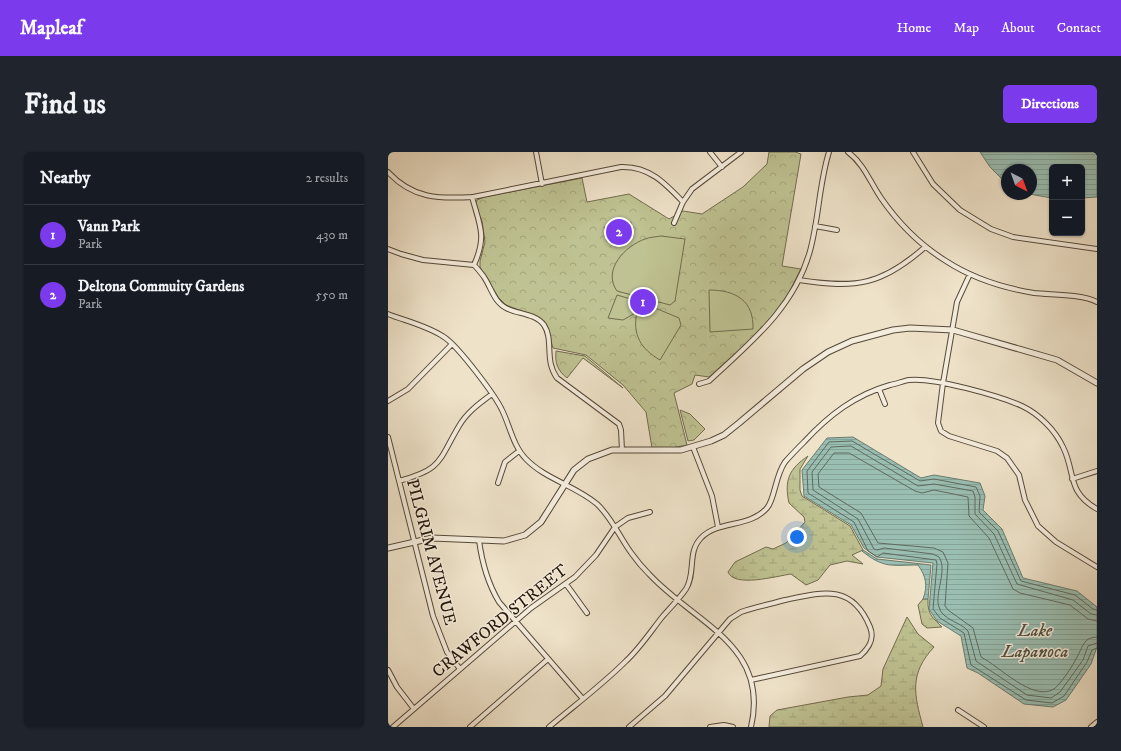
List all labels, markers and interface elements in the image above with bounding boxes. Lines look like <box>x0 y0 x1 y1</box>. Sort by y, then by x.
text: Mapleaf <box>20 17 83 40</box>
text: Home <box>897 19 931 37</box>
text: Map <box>953 19 979 37</box>
text: About <box>1001 19 1035 37</box>
text: Contact <box>1057 19 1101 37</box>
button: Directions <box>1003 85 1097 123</box>
text: Find us <box>24 87 106 122</box>
north arrow <box>1001 164 1037 200</box>
map controls <box>1049 164 1085 236</box>
button: + <box>1049 164 1085 200</box>
text: Nearby <box>40 167 90 189</box>
text: 2 results <box>306 170 348 186</box>
button: − <box>1049 200 1085 236</box>
text: Vann Park <box>78 217 140 236</box>
pin: 2 <box>606 217 632 247</box>
text: 1 <box>51 227 55 243</box>
text: 430 m <box>316 227 348 243</box>
text: Park <box>78 236 102 252</box>
text: Deltona Commuity Gardens <box>78 277 244 296</box>
text: 2 <box>50 287 56 303</box>
text: 550 m <box>316 287 348 303</box>
pin: 1 <box>630 287 656 317</box>
text: Park <box>78 296 102 312</box>
street label: PILGRIM AVENUE <box>401 476 461 628</box>
your location <box>787 527 807 547</box>
street label: CRAWFORD STREET <box>428 559 572 683</box>
water label: Lake Lapanoca <box>1001 620 1068 663</box>

